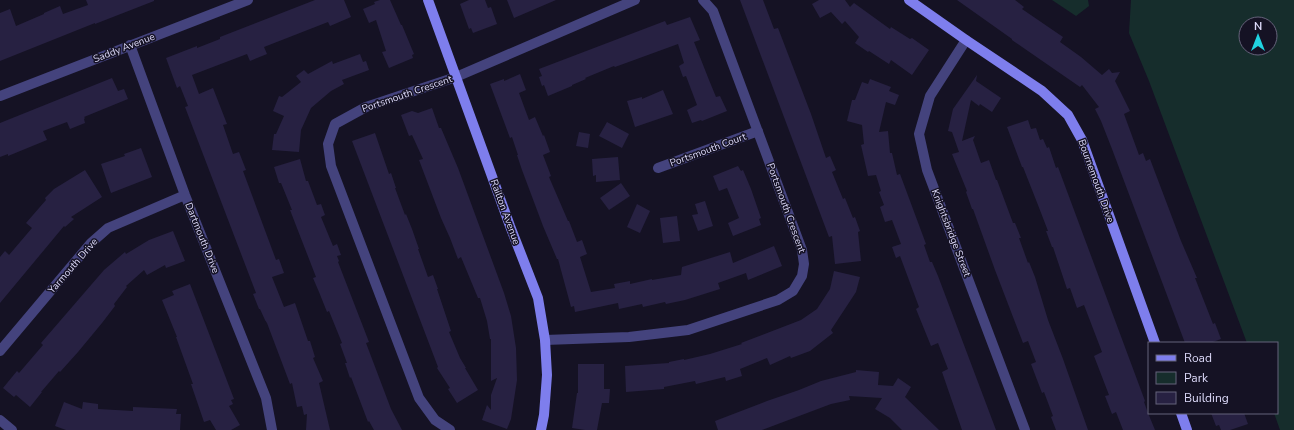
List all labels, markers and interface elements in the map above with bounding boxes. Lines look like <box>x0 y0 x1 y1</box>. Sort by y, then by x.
north arrow <box>1238 16 1278 56</box>
text: N <box>1254 19 1262 34</box>
street label: Saddy Avenue <box>91 30 157 66</box>
street label: Portsmouth Crescent <box>360 72 455 116</box>
street label: Portsmouth Court <box>668 130 749 170</box>
street label: Bournemouth Drive <box>1074 137 1118 225</box>
street label: Portsmouth Crescent <box>763 161 809 255</box>
street label: Railton Avenue <box>487 177 523 247</box>
street label: Knightsbridge Street <box>928 187 974 279</box>
street label: Dartmouth Drive <box>181 200 223 276</box>
street label: Yarmouth Drive <box>44 235 101 297</box>
legend <box>1148 342 1278 414</box>
text: Road <box>1184 350 1212 366</box>
text: Park <box>1184 370 1209 386</box>
text: Building <box>1184 390 1229 406</box>

